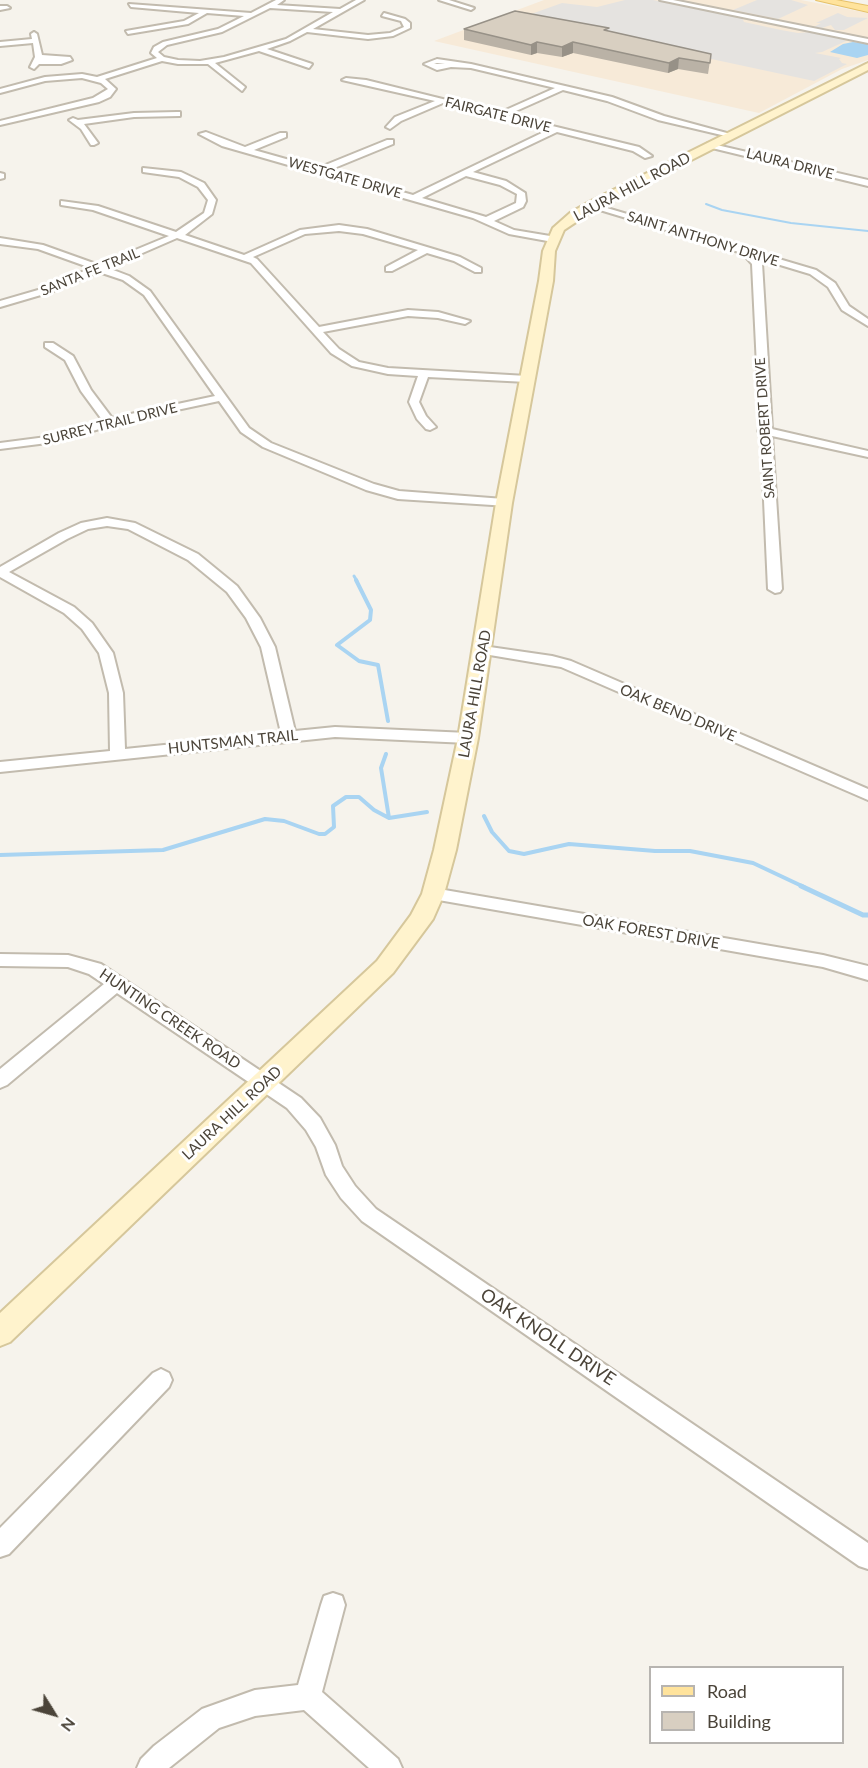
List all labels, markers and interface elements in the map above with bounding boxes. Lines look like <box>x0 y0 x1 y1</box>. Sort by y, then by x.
street label: FAIRGATE DRIVE <box>443 94 553 136</box>
street label: LAURA DRIVE <box>745 145 835 183</box>
street label: LAURA HILL ROAD <box>571 149 693 225</box>
street label: WESTGATE DRIVE <box>286 154 404 202</box>
street label: SAINT ANTHONY DRIVE <box>625 208 781 270</box>
street label: SANTA FE TRAIL <box>38 245 142 299</box>
street label: SAINT ROBERT DRIVE <box>752 357 778 499</box>
street label: SURREY TRAIL DRIVE <box>41 399 179 449</box>
street label: LAURA HILL ROAD <box>455 629 495 759</box>
street label: OAK BEND DRIVE <box>617 680 739 746</box>
street label: HUNTSMAN TRAIL <box>167 726 299 758</box>
street label: OAK FOREST DRIVE <box>581 911 721 953</box>
street label: HUNTING CREEK ROAD <box>96 965 244 1073</box>
street label: LAURA HILL ROAD <box>179 1062 285 1164</box>
street label: OAK KNOLL DRIVE <box>476 1284 620 1390</box>
legend <box>649 1666 844 1744</box>
text: Road <box>707 1680 747 1702</box>
north arrow <box>24 1684 84 1744</box>
text: Building <box>707 1710 771 1732</box>
text: N <box>57 1714 80 1736</box>

